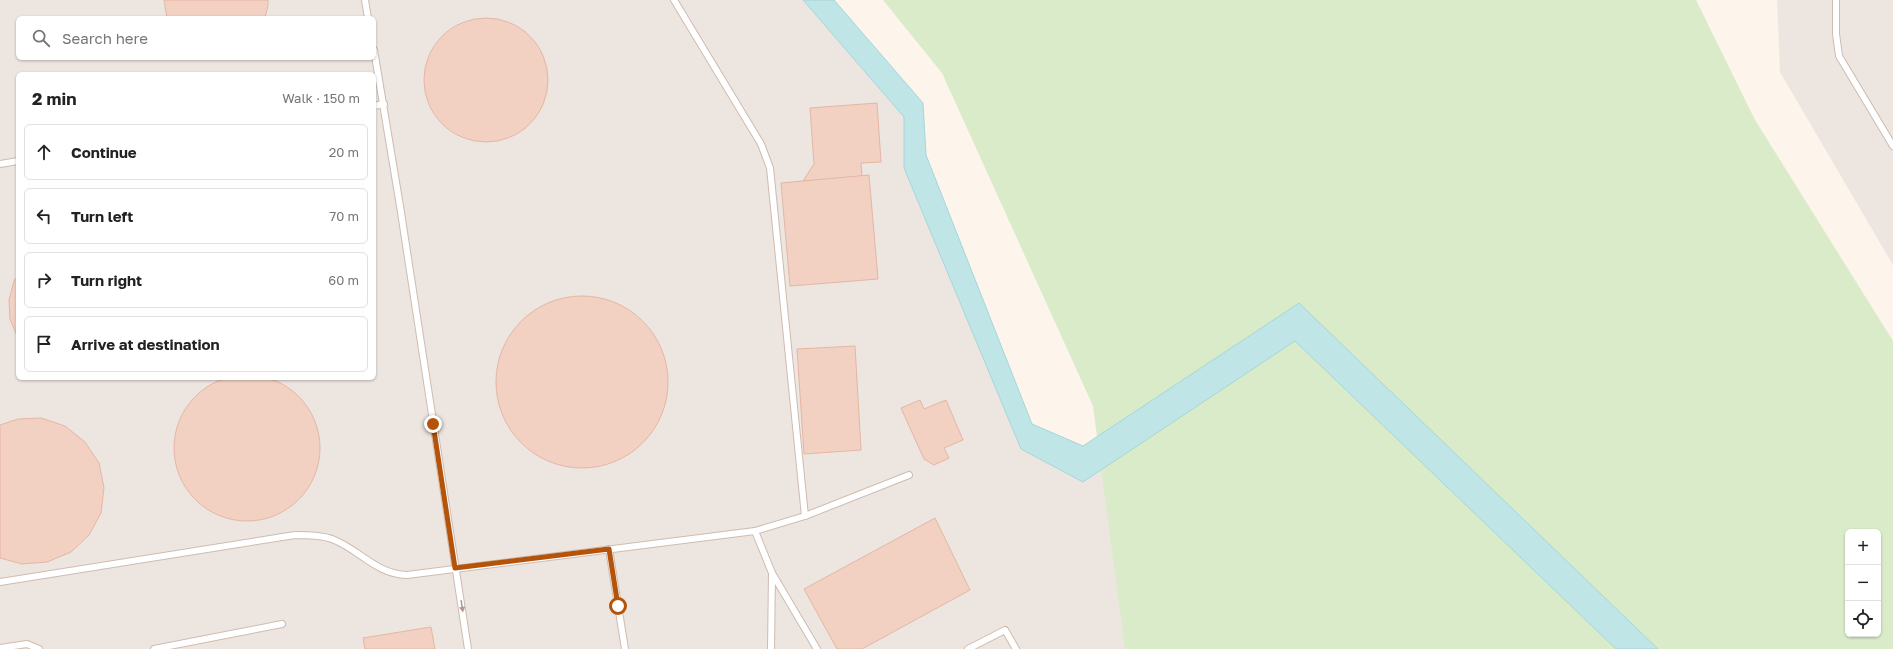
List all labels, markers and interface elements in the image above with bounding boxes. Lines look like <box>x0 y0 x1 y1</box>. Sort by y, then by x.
search box <box>16 16 376 60</box>
icon: search <box>30 27 52 49</box>
text: Search here <box>62 29 148 47</box>
text: 2 min <box>32 88 76 109</box>
text: Walk · 150 m <box>282 90 360 106</box>
icon: ahead <box>33 141 55 163</box>
text: Continue <box>71 143 137 161</box>
text: 20 m <box>329 144 359 160</box>
icon: left <box>33 205 55 227</box>
text: Turn left <box>71 207 133 225</box>
text: 70 m <box>329 208 359 224</box>
icon: right <box>33 269 55 291</box>
text: Turn right <box>71 271 142 289</box>
text: 60 m <box>328 272 359 288</box>
icon: arrive <box>33 333 55 355</box>
text: Arrive at destination <box>71 335 220 353</box>
route end <box>424 415 442 433</box>
map controls <box>1845 529 1881 637</box>
button: + <box>1845 529 1881 565</box>
button: − <box>1845 565 1881 601</box>
route start <box>609 597 627 615</box>
one-way arrow <box>459 600 465 612</box>
button: locate <box>1845 601 1881 637</box>

